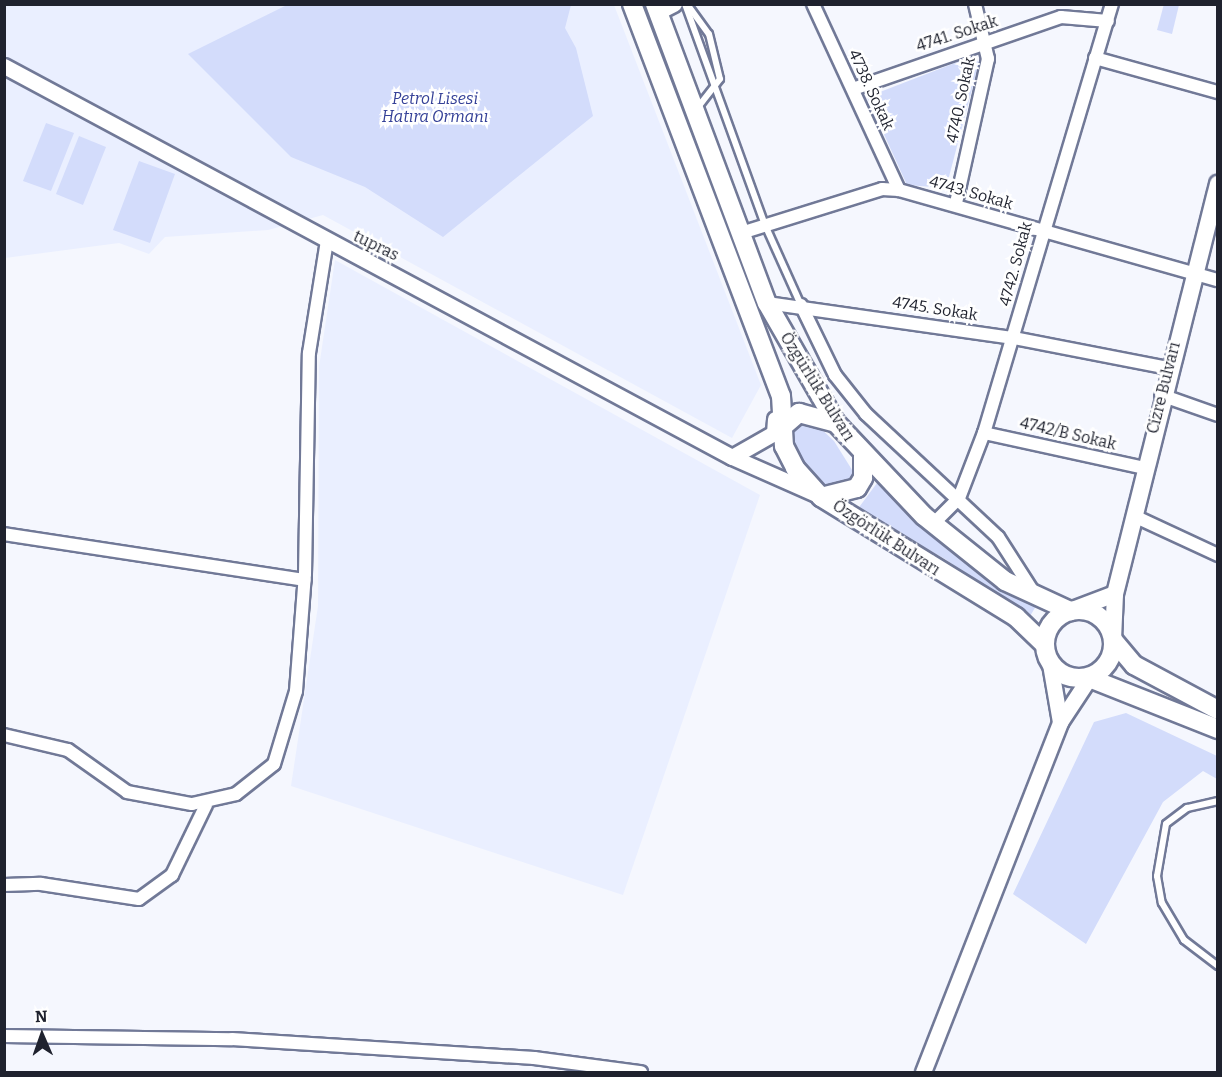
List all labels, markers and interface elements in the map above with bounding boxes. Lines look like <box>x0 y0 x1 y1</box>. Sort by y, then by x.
street label: 4741. Sokak <box>914 12 1000 56</box>
street label: 4738. Sokak <box>844 47 898 133</box>
street label: 4740. Sokak <box>943 55 979 145</box>
park label: Petrol Lisesi Hatıra Ormanı <box>382 89 488 127</box>
street label: 4743. Sokak <box>927 172 1015 214</box>
street label: 4742. Sokak <box>996 220 1036 308</box>
street label: tupras <box>350 227 402 265</box>
street label: 4745. Sokak <box>891 293 979 325</box>
street label: Özgürlük Bulvarı <box>776 329 858 445</box>
street label: Cizre Bulvarı <box>1143 340 1185 436</box>
street label: 4742/B Sokak <box>1018 414 1118 454</box>
street label: Özgörlük Bulvarı <box>829 496 943 580</box>
north arrow <box>12 1005 72 1065</box>
text: N <box>35 1007 48 1026</box>

